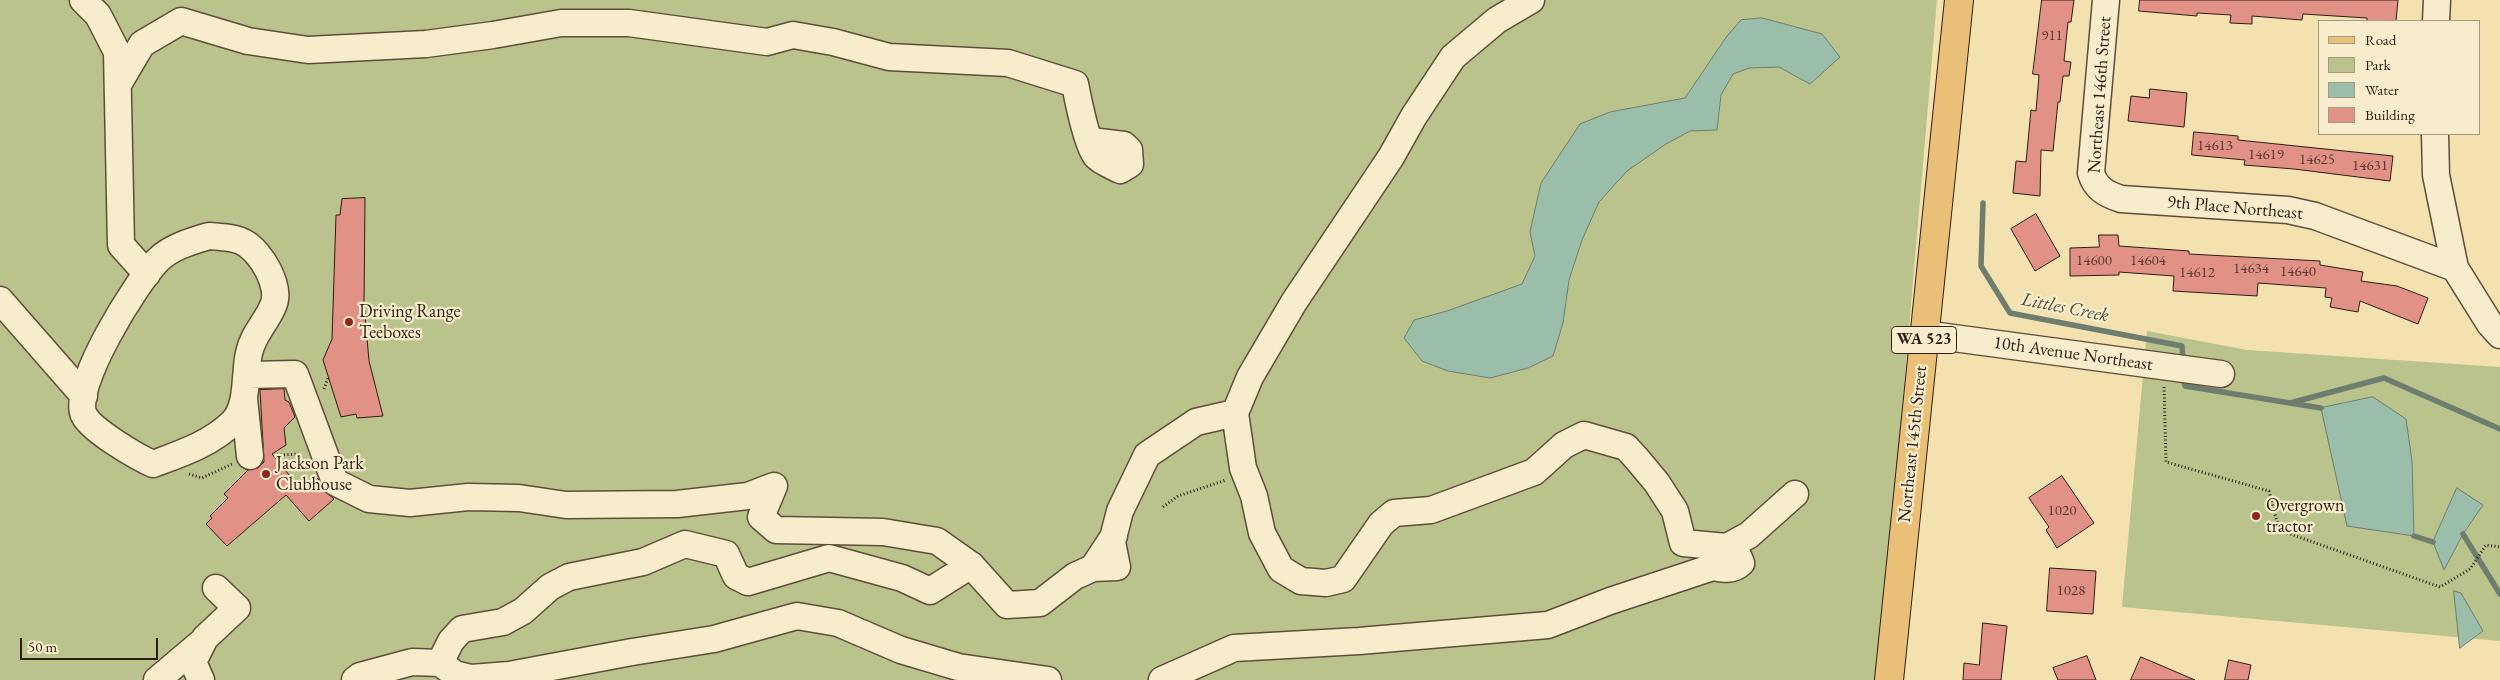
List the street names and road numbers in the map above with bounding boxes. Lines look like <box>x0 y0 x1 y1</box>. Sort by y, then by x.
street label: Northeast 146th Street <box>2084 16 2116 174</box>
street label: 9th Place Northeast <box>2166 191 2304 225</box>
road number: WA 523 <box>1892 326 1956 354</box>
street label: 10th Avenue Northeast <box>1992 332 2154 376</box>
street label: Northeast 145th Street <box>1894 365 1932 523</box>

